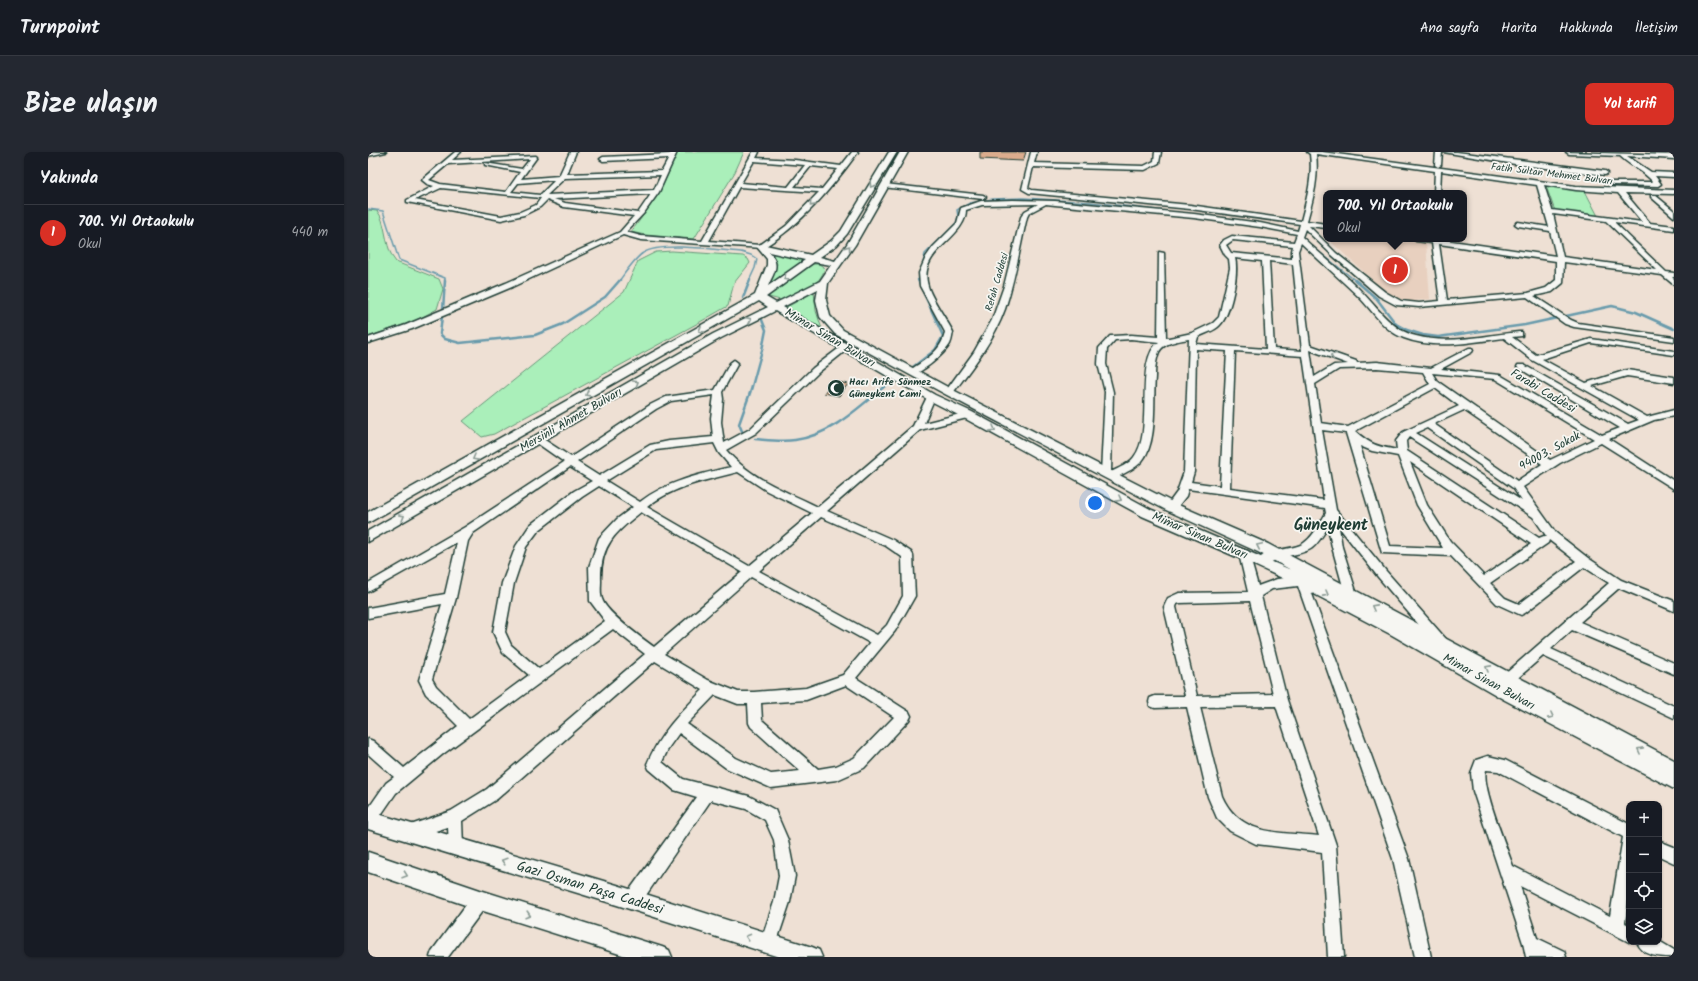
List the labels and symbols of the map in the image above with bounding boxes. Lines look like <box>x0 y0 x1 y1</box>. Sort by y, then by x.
street label: Fatih Sultan Mehmet Bulvarı <box>1490 159 1614 189</box>
one-way arrow <box>870 181 877 188</box>
one-way arrow <box>809 199 817 207</box>
one-way arrow <box>843 245 851 252</box>
street label: Refah Caddesi <box>981 250 1013 313</box>
pin: 1 <box>1382 255 1408 285</box>
one-way arrow <box>783 273 790 281</box>
street label: Mimar Sinan Bulvarı <box>781 303 879 373</box>
one-way arrow <box>745 317 753 325</box>
one-way arrow <box>698 326 705 333</box>
one-way arrow <box>1329 353 1336 361</box>
street label: Farabi Caddesi <box>1507 364 1580 419</box>
place label: Hacı Arife Sönmez Güneykent Cami <box>849 374 931 402</box>
mosque icon: Hacı Arife Sönmez Güneykent Cami <box>826 378 846 398</box>
one-way arrow <box>632 380 639 387</box>
street label: Mersinli Ahmet Bulvarı <box>516 383 626 457</box>
one-way arrow <box>585 390 592 397</box>
one-way arrow <box>989 425 996 432</box>
street label: 94003. Sokak <box>1516 426 1585 476</box>
one-way arrow <box>472 454 479 461</box>
your location <box>1085 493 1105 513</box>
one-way arrow <box>1115 494 1123 501</box>
street label: Mimar Sinan Bulvarı <box>1149 507 1251 565</box>
district label: Güneykent <box>1294 513 1369 538</box>
one-way arrow <box>397 515 405 522</box>
one-way arrow <box>1255 543 1263 551</box>
one-way arrow <box>1322 589 1329 597</box>
one-way arrow <box>1371 604 1378 612</box>
street label: Mimar Sinan Bulvarı <box>1439 649 1539 715</box>
one-way arrow <box>1485 666 1493 673</box>
one-way arrow <box>1547 711 1554 719</box>
one-way arrow <box>1636 748 1644 755</box>
street label: Gazi Osman Paşa Caddesi <box>514 855 667 921</box>
one-way arrow <box>500 857 507 865</box>
one-way arrow <box>401 870 408 878</box>
one-way arrow <box>525 910 532 919</box>
one-way arrow <box>744 933 751 942</box>

